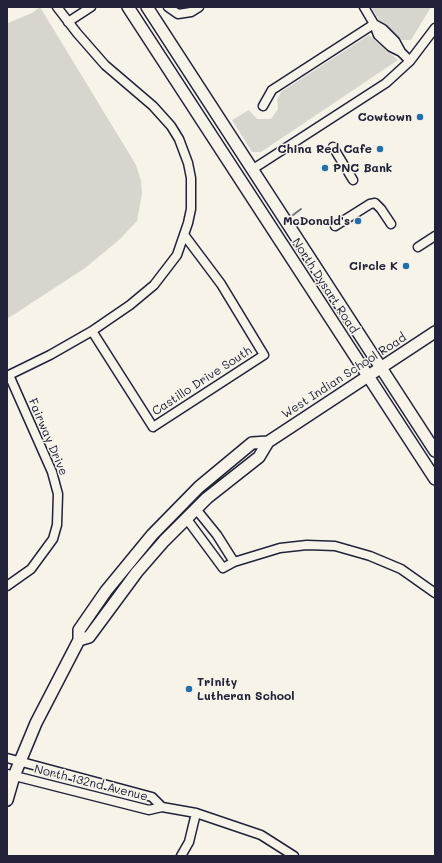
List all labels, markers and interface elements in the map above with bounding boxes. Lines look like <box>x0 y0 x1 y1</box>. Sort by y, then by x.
place label: Cowtown <box>358 110 412 124</box>
marker: Cowtown <box>415 112 425 122</box>
place label: China Red Cafe <box>278 142 372 156</box>
marker: China Red Cafe <box>375 144 385 154</box>
place label: PNC Bank <box>333 161 392 175</box>
marker: PNC Bank <box>320 163 330 173</box>
place label: McDonald's <box>283 214 350 228</box>
marker: McDonald's <box>353 216 363 226</box>
street label: North Dysart Road <box>289 236 361 336</box>
place label: Circle K <box>349 259 398 273</box>
marker: Circle K <box>401 261 411 271</box>
street label: West Indian School Road <box>279 330 409 422</box>
street label: Castillo Drive South <box>149 343 255 419</box>
street label: Fairway Drive <box>25 396 71 478</box>
place label: Trinity Lutheran School <box>197 675 295 703</box>
marker: Trinity Lutheran School <box>184 684 194 694</box>
street label: North 132nd Avenue <box>33 762 149 804</box>

